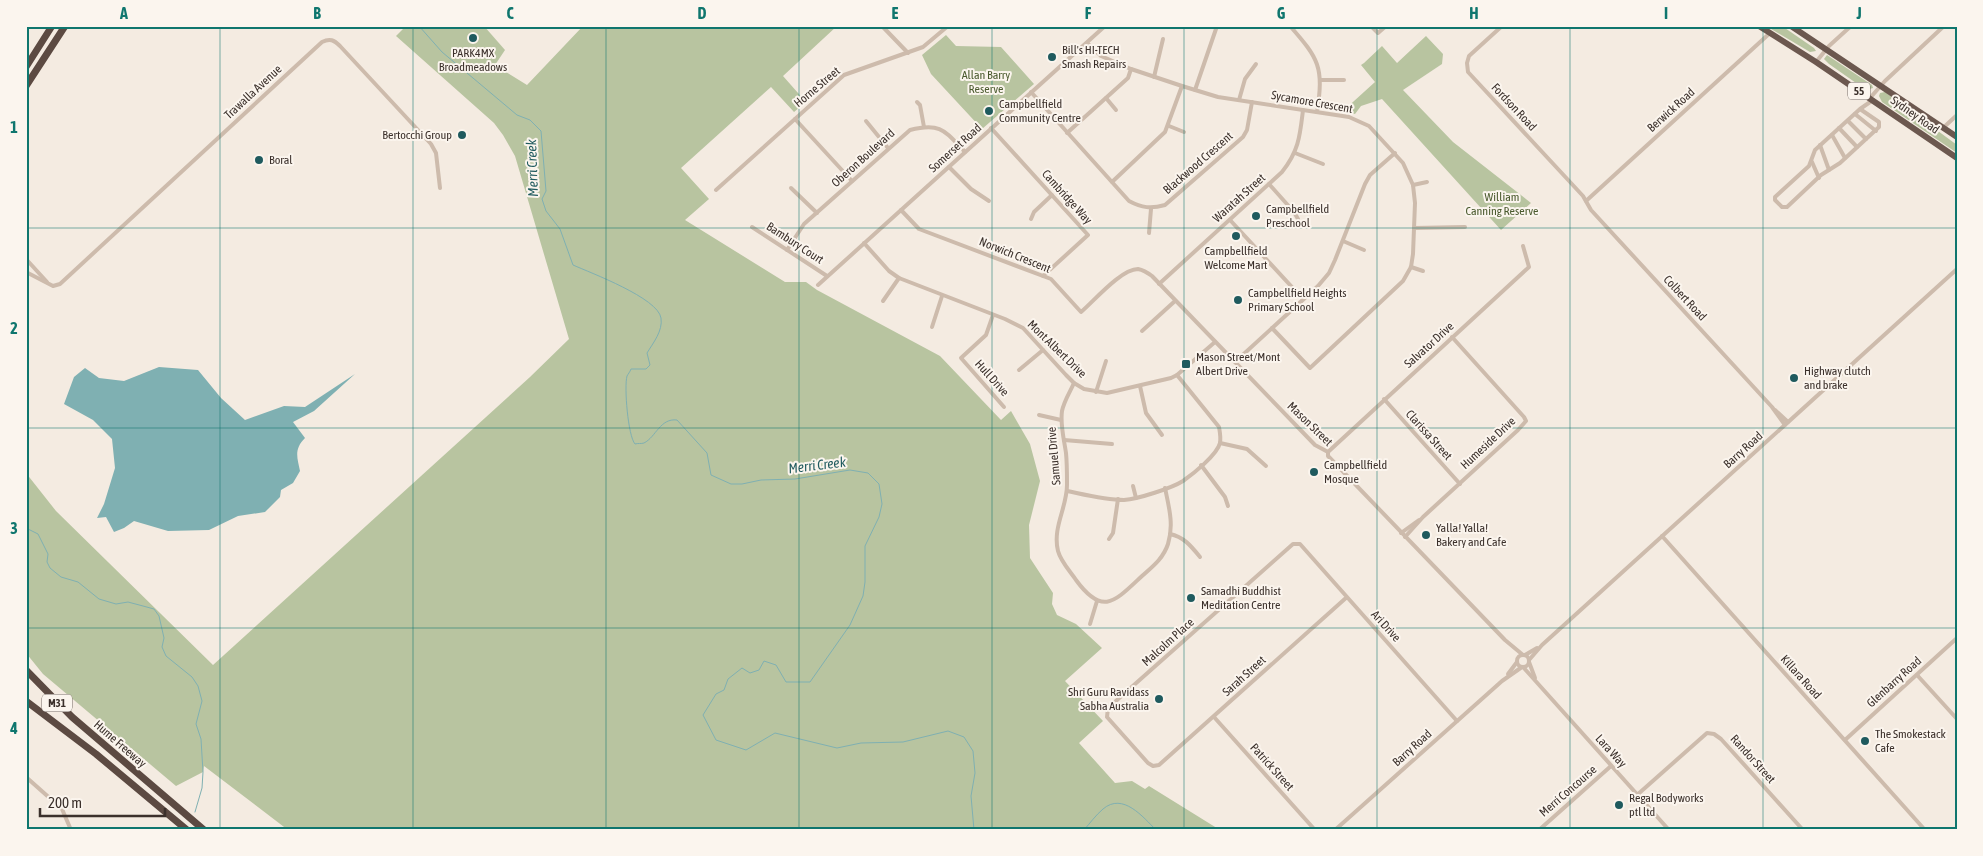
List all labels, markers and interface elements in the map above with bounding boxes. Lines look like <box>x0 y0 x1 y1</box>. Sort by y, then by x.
text: A <box>119 4 128 22</box>
text: B <box>313 4 321 22</box>
text: C <box>506 4 514 22</box>
text: D <box>698 4 707 22</box>
text: E <box>892 4 899 22</box>
text: F <box>1085 4 1092 22</box>
text: G <box>1277 4 1286 22</box>
text: H <box>1469 4 1479 22</box>
text: I <box>1664 4 1668 22</box>
text: J <box>1855 4 1862 22</box>
marker: PARK4MX Broadmeadows <box>467 32 479 44</box>
place label: Bill's HI-TECH Smash Repairs <box>1062 43 1126 71</box>
place label: PARK4MX Broadmeadows <box>439 46 507 74</box>
marker: Bill's HI-TECH Smash Repairs <box>1046 51 1058 63</box>
street label: Trawalla Avenue <box>222 62 284 122</box>
street label: Horne Street <box>791 63 843 110</box>
park label: Allan Barry Reserve <box>962 68 1010 96</box>
street label: Fordson Road <box>1489 80 1539 134</box>
road number: 55 <box>1848 82 1870 100</box>
street label: Berwick Road <box>1644 85 1698 135</box>
street label: Sycamore Crescent <box>1270 88 1354 116</box>
street label: Sydney Road <box>1888 93 1942 137</box>
place label: Campbellfield Community Centre <box>999 97 1081 125</box>
marker: Campbellfield Community Centre <box>983 105 995 117</box>
text: 1 <box>10 118 18 136</box>
street label: Somerset Road <box>926 121 984 175</box>
street label: Oberon Boulevard <box>829 126 897 190</box>
place label: Bertocchi Group <box>382 128 452 142</box>
marker: Bertocchi Group <box>456 129 468 141</box>
street label: Blackwood Crescent <box>1160 129 1236 197</box>
water label: Merri Creek <box>523 138 541 197</box>
place label: Boral <box>269 153 293 167</box>
marker: Boral <box>253 154 265 166</box>
street label: Cambridge Way <box>1039 167 1095 227</box>
street label: Waratah Street <box>1210 170 1268 225</box>
park label: William Canning Reserve <box>1466 190 1538 218</box>
place label: Campbellfield Preschool <box>1266 202 1329 230</box>
marker: Campbellfield Preschool <box>1250 210 1262 222</box>
street label: Bambury Court <box>764 219 827 267</box>
marker: Campbellfield Welcome Mart <box>1230 230 1242 242</box>
street label: Norwich Crescent <box>977 234 1053 276</box>
place label: Campbellfield Welcome Mart <box>1204 244 1268 272</box>
street label: Colbert Road <box>1661 272 1709 324</box>
place label: Campbellfield Heights Primary School <box>1248 286 1347 314</box>
marker: Campbellfield Heights Primary School <box>1232 294 1244 306</box>
street label: Mont Albert Drive <box>1025 317 1089 381</box>
text: 2 <box>10 319 18 337</box>
street label: Salvator Drive <box>1401 319 1457 371</box>
place label: Mason Street/Mont Albert Drive <box>1196 350 1281 378</box>
street label: Hull Drive <box>972 357 1012 399</box>
marker: Mason Street/Mont Albert Drive <box>1180 358 1192 370</box>
place label: Highway clutch and brake <box>1804 364 1871 392</box>
marker: Highway clutch and brake <box>1788 372 1800 384</box>
street label: Mason Street <box>1285 399 1336 449</box>
street label: Clarissa Street <box>1403 407 1455 463</box>
street label: Humeside Drive <box>1458 414 1518 472</box>
street label: Samuel Drive <box>1044 426 1064 486</box>
street label: Barry Road <box>1721 429 1765 471</box>
water label: Merri Creek <box>787 453 847 476</box>
place label: Campbellfield Mosque <box>1324 458 1387 486</box>
marker: Campbellfield Mosque <box>1308 466 1320 478</box>
text: 3 <box>10 519 18 537</box>
place label: Yalla! Yalla! Bakery and Cafe <box>1436 521 1506 549</box>
marker: Yalla! Yalla! Bakery and Cafe <box>1420 529 1432 541</box>
place label: Samadhi Buddhist Meditation Centre <box>1201 584 1281 612</box>
marker: Samadhi Buddhist Meditation Centre <box>1185 592 1197 604</box>
street label: Ari Drive <box>1368 608 1404 644</box>
street label: Malcolm Place <box>1139 615 1197 669</box>
street label: Killara Road <box>1778 652 1824 702</box>
street label: Sarah Street <box>1220 653 1269 699</box>
street label: Glenbarry Road <box>1864 654 1924 710</box>
place label: Shri Guru Ravidass Sabha Australia <box>1068 685 1149 713</box>
marker: Shri Guru Ravidass Sabha Australia <box>1153 693 1165 705</box>
road number: M31 <box>42 694 72 711</box>
street label: Hume Freeway <box>91 717 149 771</box>
text: 4 <box>9 719 18 737</box>
street label: Barry Road <box>1390 727 1434 769</box>
place label: The Smokestack Cafe <box>1875 727 1946 755</box>
street label: Lara Way <box>1593 732 1629 770</box>
street label: Randor Street <box>1728 732 1779 786</box>
marker: The Smokestack Cafe <box>1859 735 1871 747</box>
street label: Patrick Street <box>1247 741 1297 794</box>
street label: Merri Concourse <box>1537 762 1599 820</box>
scale bar <box>40 786 165 818</box>
place label: Regal Bodyworks ptl ltd <box>1629 791 1703 819</box>
text: 200 m <box>48 794 82 811</box>
marker: Regal Bodyworks ptl ltd <box>1613 799 1625 811</box>

